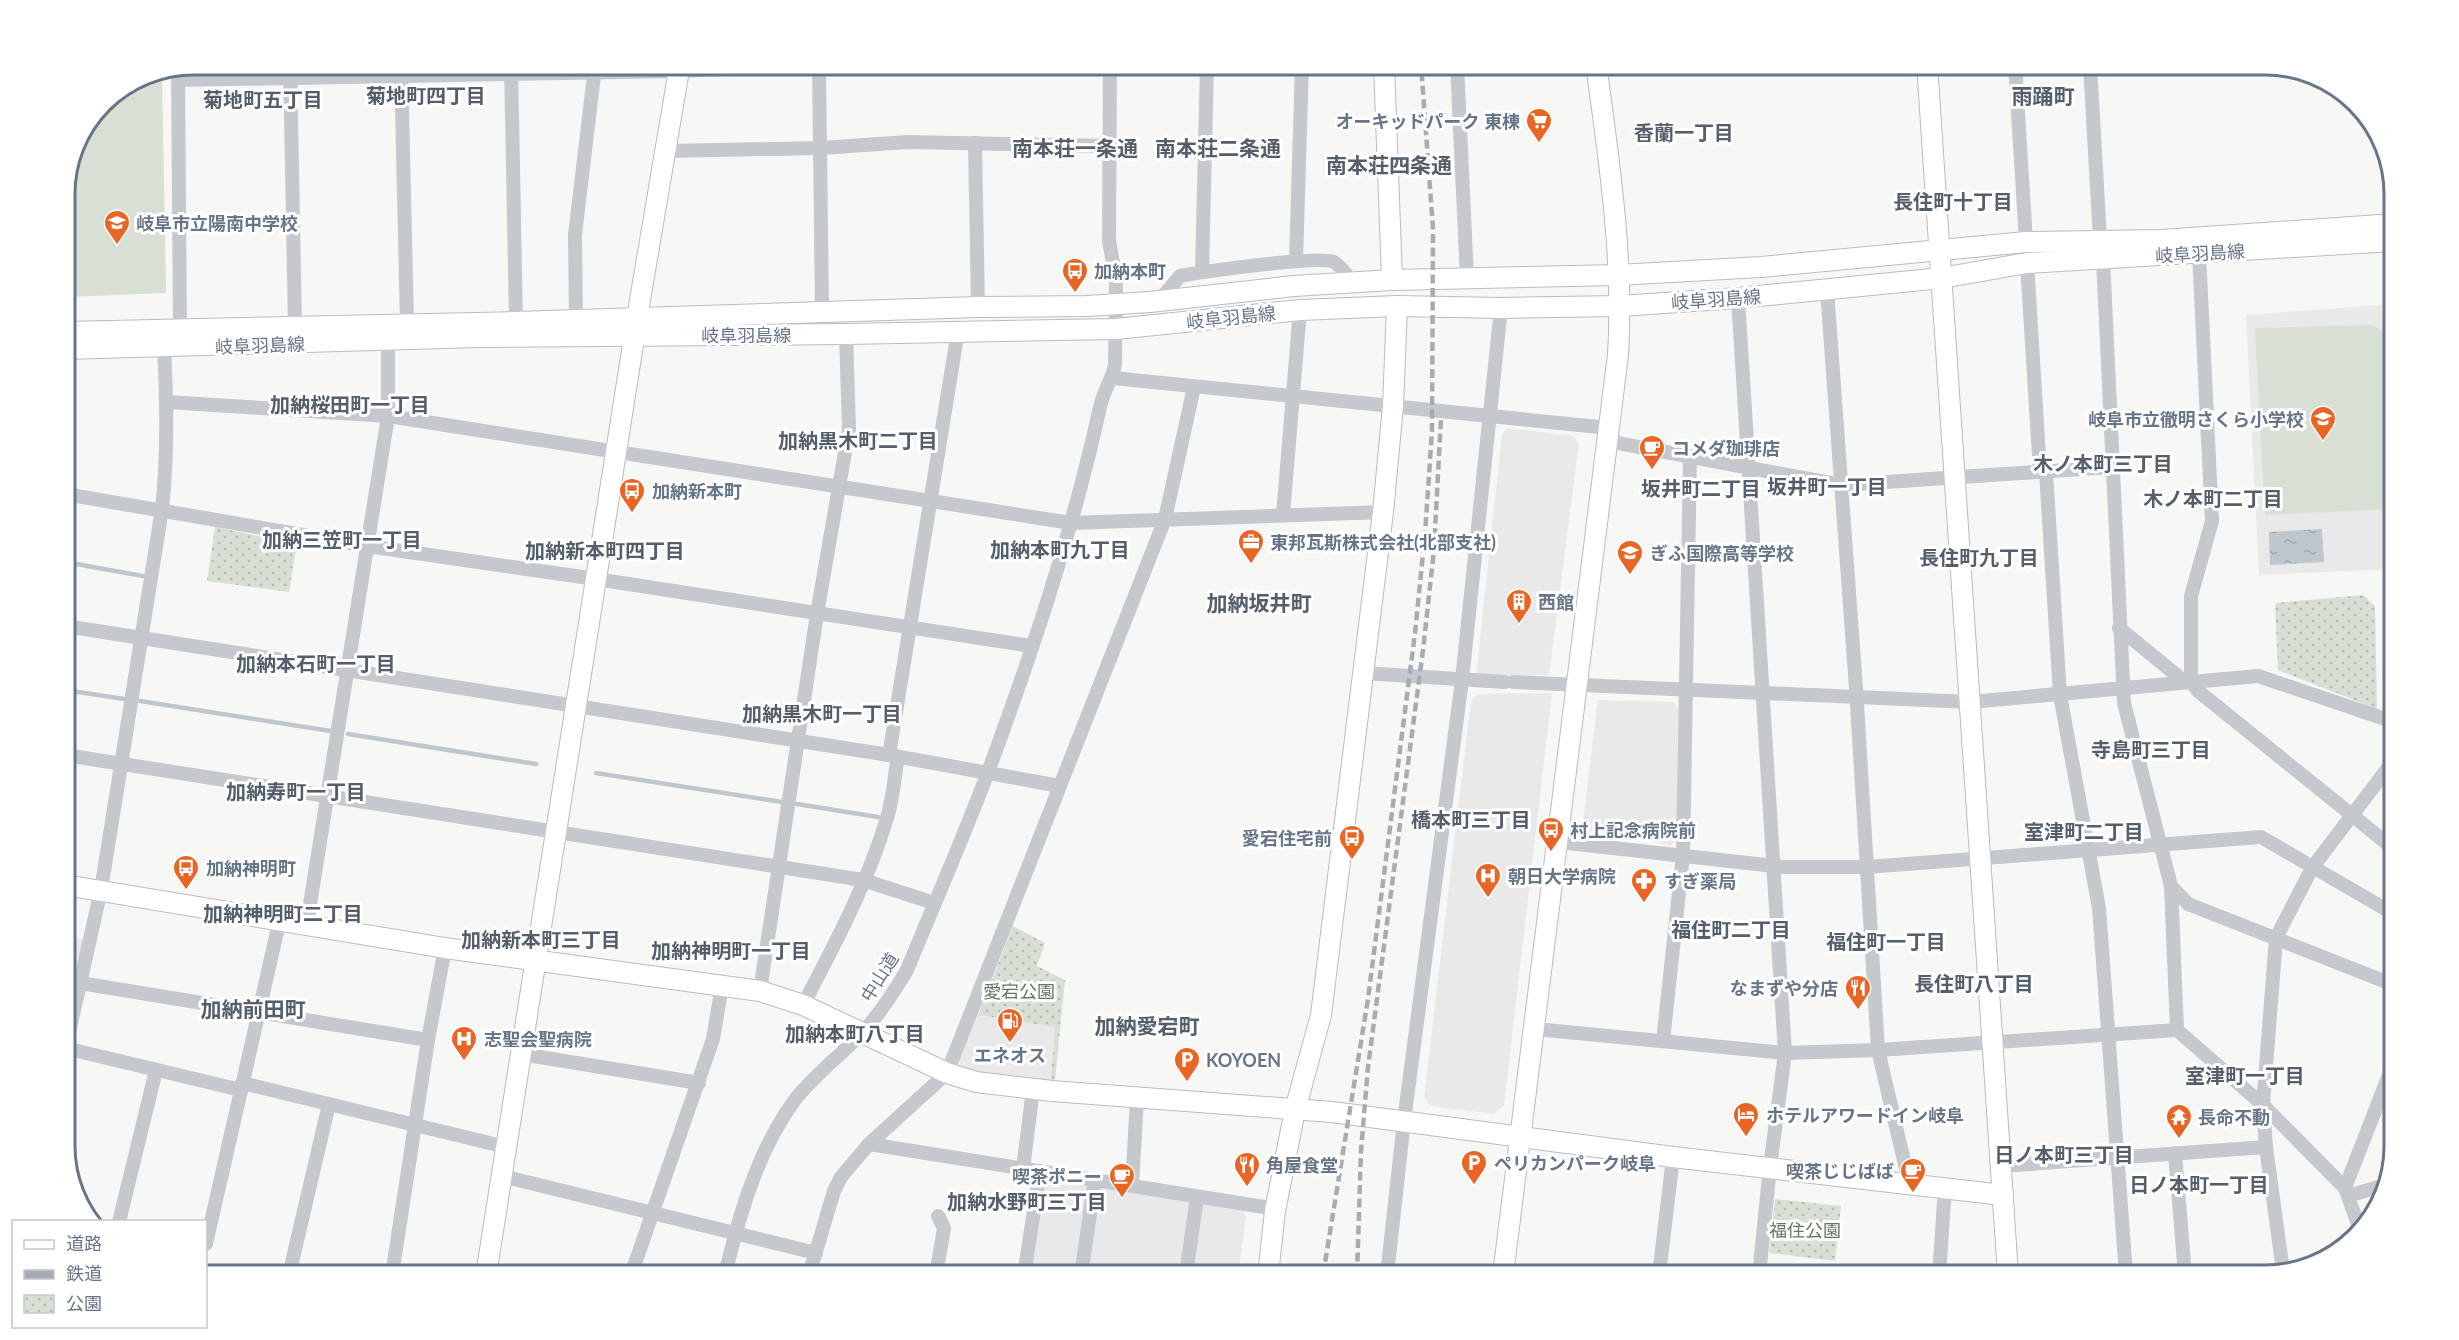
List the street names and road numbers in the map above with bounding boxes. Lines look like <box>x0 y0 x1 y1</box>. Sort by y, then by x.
street label: 岐阜羽島線 <box>2154 240 2246 266</box>
street label: 岐阜羽島線 <box>1670 285 1762 313</box>
street label: 岐阜羽島線 <box>1185 301 1277 333</box>
street label: 岐阜羽島線 <box>701 324 791 346</box>
street label: 岐阜羽島線 <box>215 332 305 358</box>
street label: 中山道 <box>855 948 903 1006</box>

